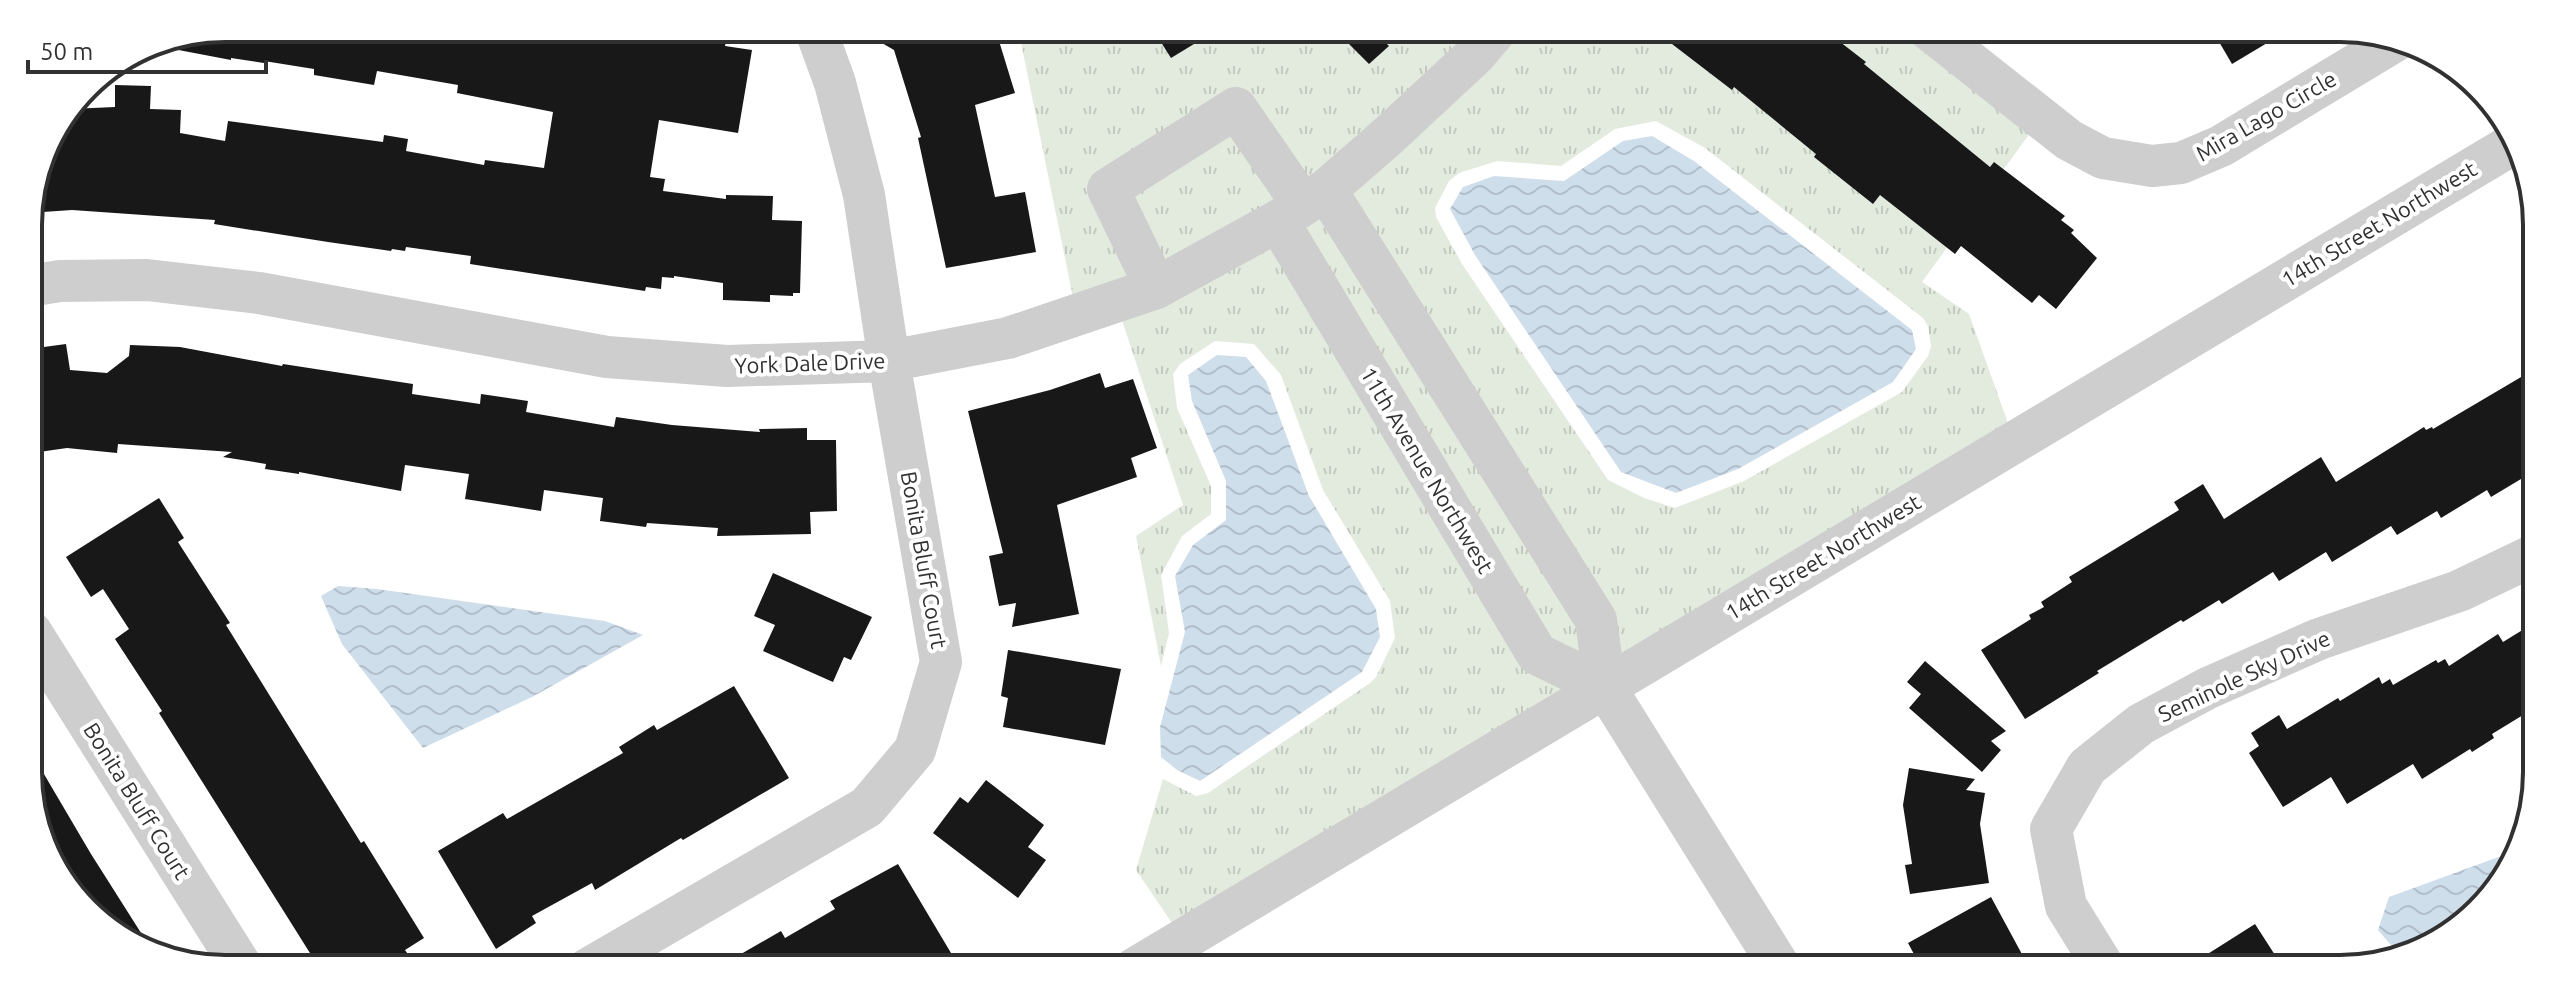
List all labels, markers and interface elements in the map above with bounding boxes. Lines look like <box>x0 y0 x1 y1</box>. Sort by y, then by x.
scale bar <box>28 24 266 74</box>
text: 50 m <box>40 38 93 65</box>
street label: Mira Lago Circle <box>2191 65 2340 166</box>
street label: 14th Street Northwest <box>2277 155 2481 292</box>
street label: York Dale Drive <box>734 347 886 378</box>
street label: 11th Avenue Northwest <box>1356 362 1499 578</box>
street label: Bonita Bluff Court <box>897 469 952 651</box>
street label: 14th Street Northwest <box>1721 488 1925 625</box>
street label: Seminole Sky Drive <box>2154 625 2334 726</box>
street label: Bonita Bluff Court <box>79 718 196 884</box>

